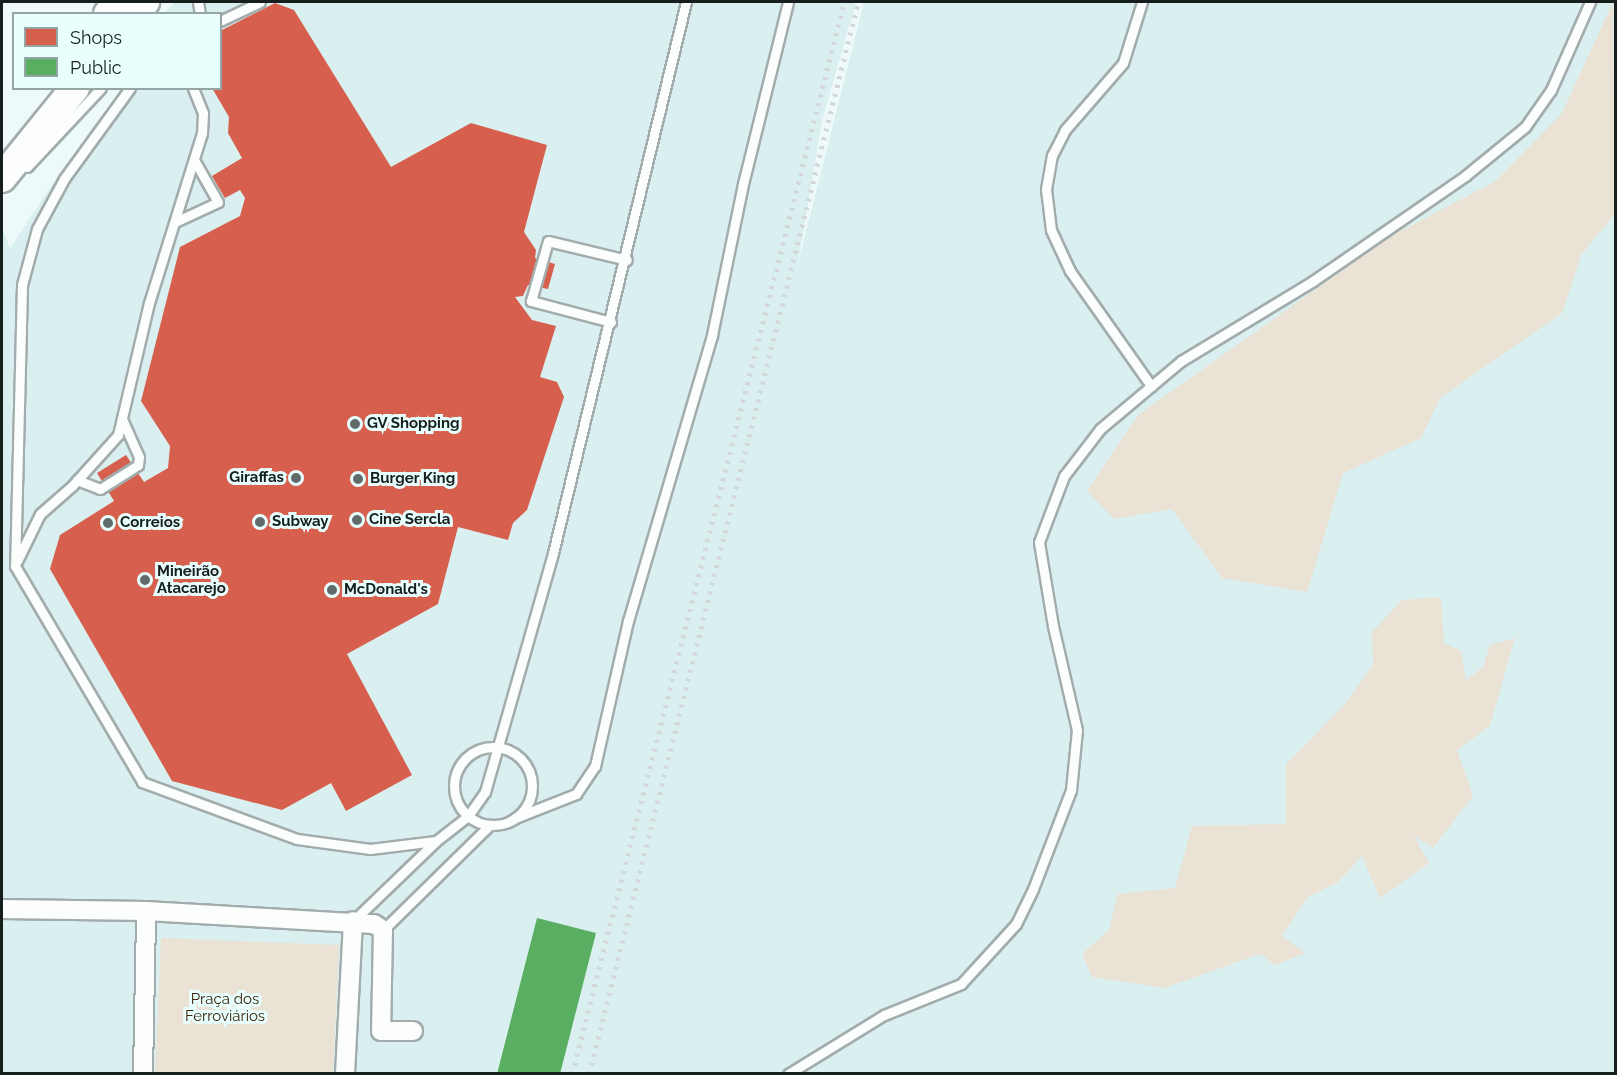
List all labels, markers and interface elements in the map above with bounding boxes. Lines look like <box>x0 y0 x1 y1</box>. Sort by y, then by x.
legend <box>12 12 222 90</box>
text: Shops <box>70 27 122 48</box>
text: Public <box>70 57 122 78</box>
place label: GV Shopping <box>367 415 460 433</box>
marker: GV Shopping <box>348 417 362 431</box>
place label: Giraffas <box>229 469 284 487</box>
place label: Burger King <box>370 470 455 488</box>
marker: Giraffas <box>289 471 303 485</box>
marker: Burger King <box>351 472 365 486</box>
place label: Cine Sercla <box>369 511 450 529</box>
place label: Subway <box>272 513 329 531</box>
marker: Cine Sercla <box>350 513 364 527</box>
place label: Correios <box>120 514 180 532</box>
marker: Subway <box>253 515 267 529</box>
marker: Correios <box>101 516 115 530</box>
place label: Mineirão Atacarejo <box>157 562 226 597</box>
marker: Mineirão Atacarejo <box>138 573 152 587</box>
place label: McDonald's <box>344 581 428 599</box>
marker: McDonald's <box>325 583 339 597</box>
park label: Praça dos Ferroviários <box>185 990 265 1025</box>

